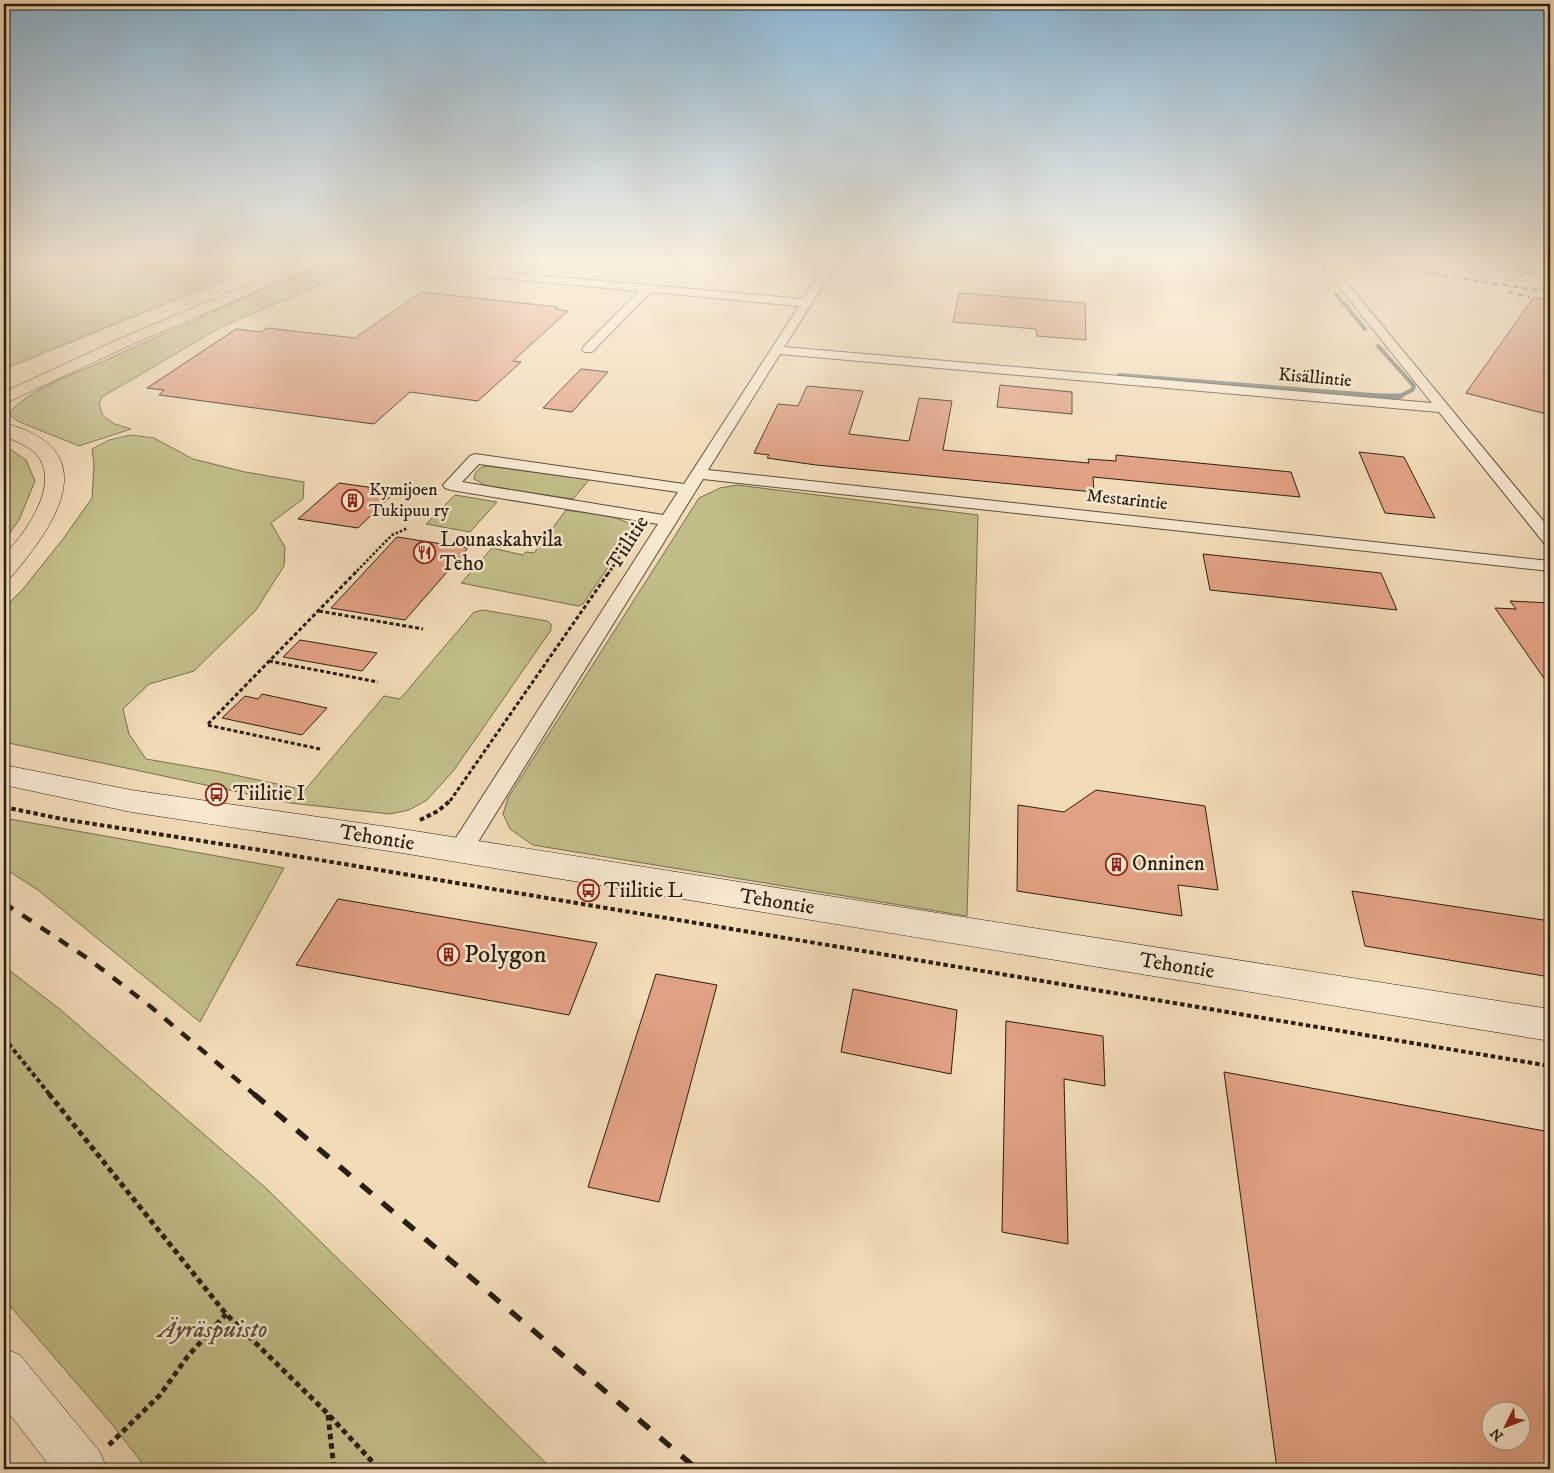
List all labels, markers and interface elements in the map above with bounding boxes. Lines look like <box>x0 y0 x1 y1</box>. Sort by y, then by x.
street label: Kisällintie <box>1277 364 1353 392</box>
place label: Kymijoen Tukipuu ry <box>369 479 450 522</box>
street label: Mestarintie <box>1085 485 1169 515</box>
building icon: Kymijoen Tukipuu ry <box>341 488 365 512</box>
street label: Tiilitie <box>601 511 655 575</box>
place label: Lounaskahvila Teho <box>440 527 563 577</box>
restaurant icon: Lounaskahvila Teho <box>412 540 436 564</box>
place label: Tiilitie I <box>233 781 305 807</box>
bus stop icon: Tiilitie I <box>205 782 229 806</box>
street label: Tehontie <box>338 819 417 857</box>
place label: Onninen <box>1132 851 1205 877</box>
building icon: Onninen <box>1104 852 1128 876</box>
place label: Tiilitie L <box>604 878 683 904</box>
bus stop icon: Tiilitie L <box>576 879 600 903</box>
street label: Tehontie <box>738 883 817 921</box>
place label: Polygon <box>464 939 547 970</box>
building icon: Polygon <box>436 942 460 966</box>
street label: Tehontie <box>1138 947 1217 985</box>
park label: Äyräspuisto <box>156 1314 267 1345</box>
north arrow <box>1482 1400 1532 1450</box>
text: N <box>1486 1423 1508 1444</box>

